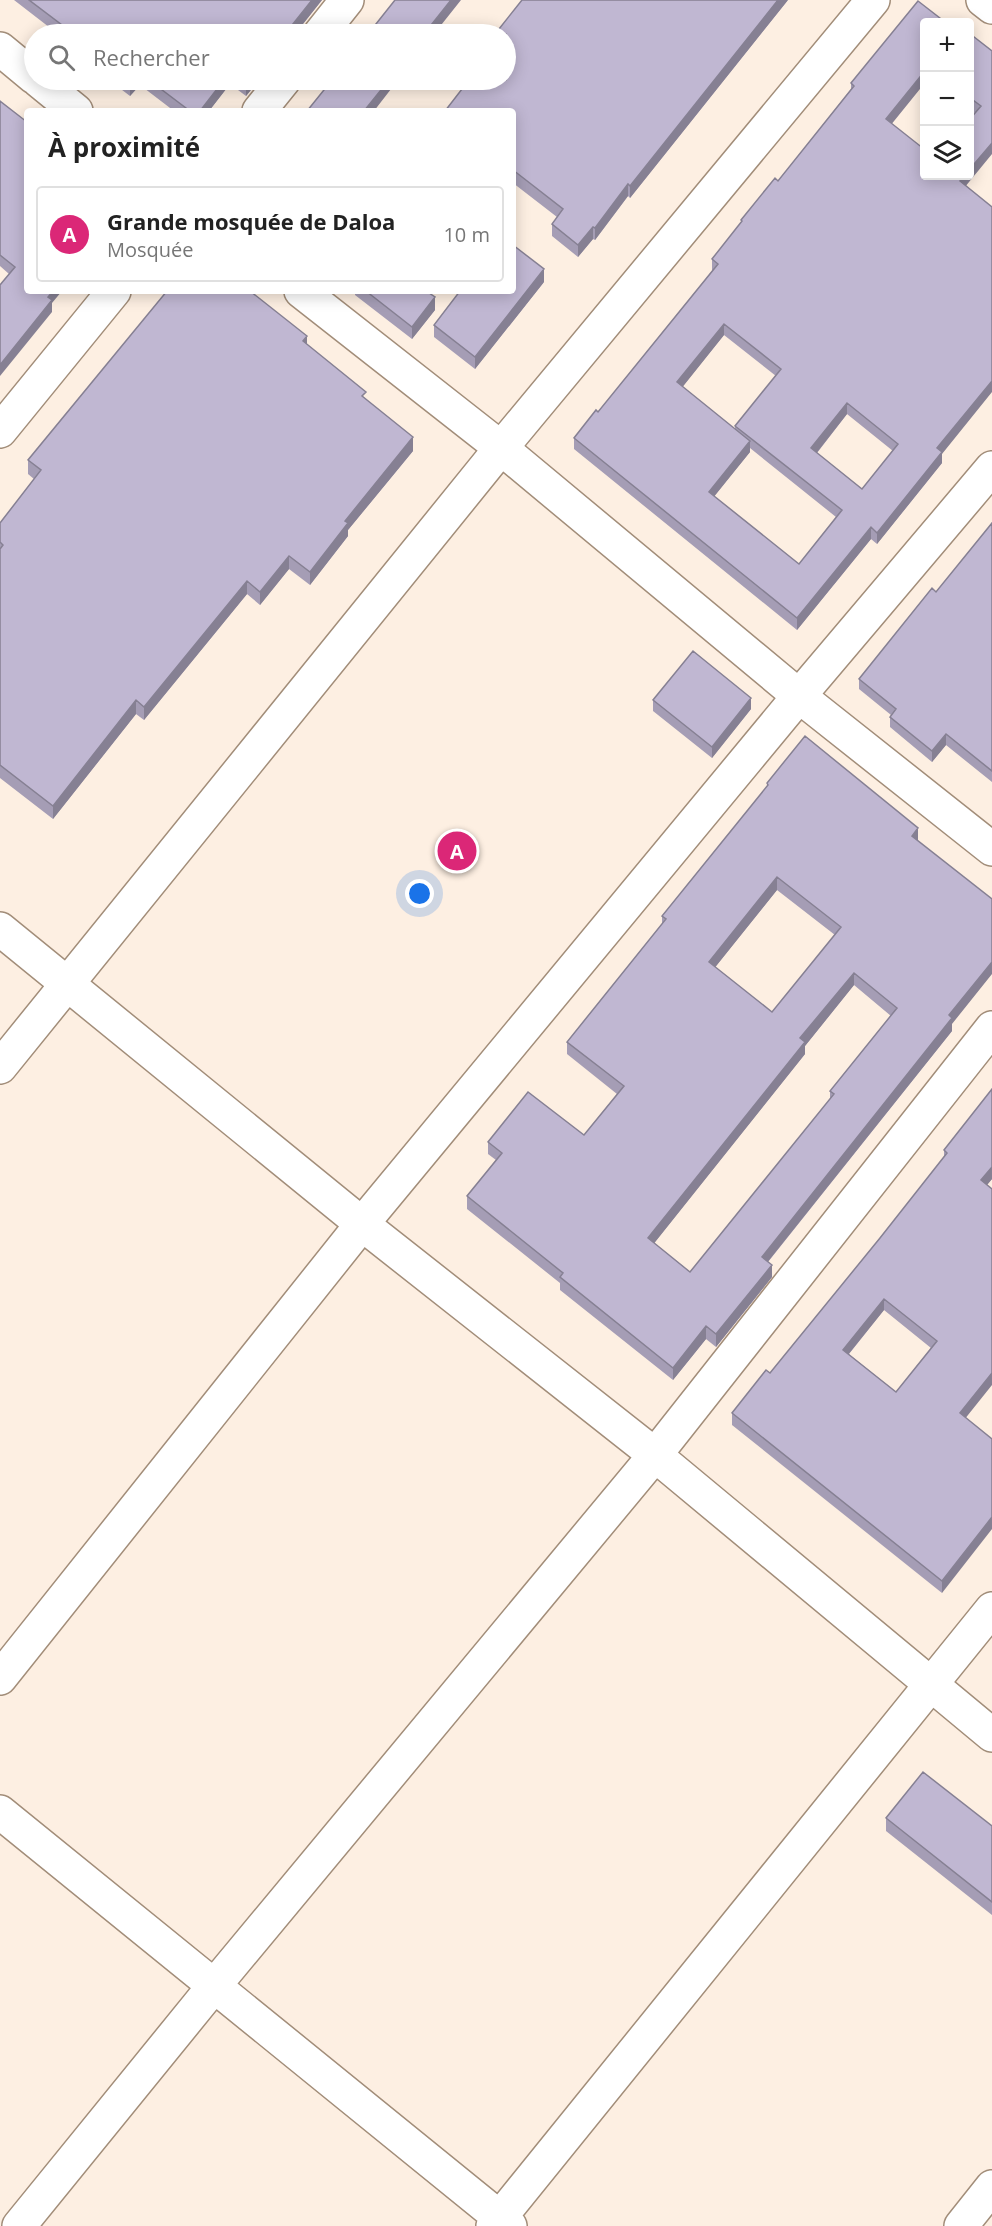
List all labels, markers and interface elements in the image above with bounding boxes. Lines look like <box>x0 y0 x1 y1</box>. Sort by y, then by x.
map controls <box>920 18 974 180</box>
button: + <box>920 18 974 72</box>
search box <box>24 24 516 90</box>
icon: search <box>45 41 78 74</box>
text: Rechercher <box>93 42 210 72</box>
button: − <box>920 72 974 126</box>
button: layers <box>920 126 974 180</box>
text: À proximité <box>48 129 200 165</box>
text: Grande mosquée de Daloa <box>107 206 395 236</box>
text: A <box>63 221 76 248</box>
text: 10 m <box>443 221 490 248</box>
text: Mosquée <box>107 236 194 263</box>
pin: A <box>438 828 476 874</box>
your location <box>405 879 434 908</box>

